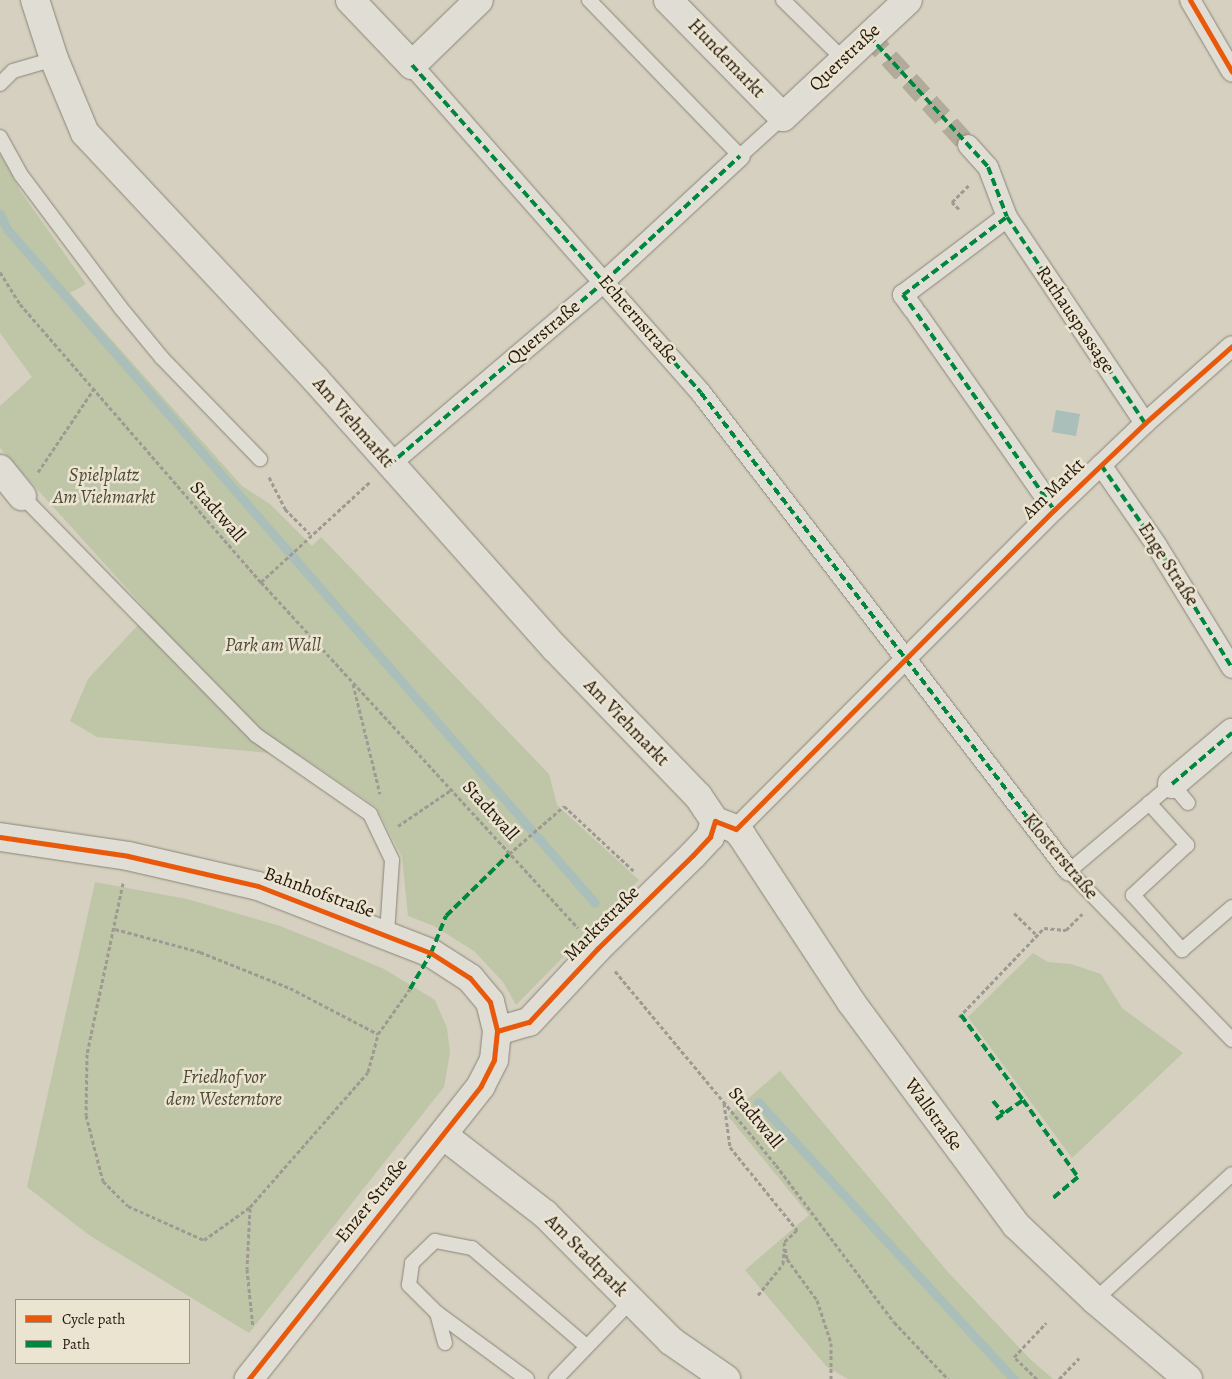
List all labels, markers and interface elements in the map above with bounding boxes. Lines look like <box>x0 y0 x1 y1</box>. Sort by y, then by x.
street label: Hundemarkt <box>683 15 769 103</box>
street label: Querstraße <box>805 19 885 97</box>
street label: Rathauspassage <box>1031 262 1119 378</box>
street label: Echternstraße <box>593 271 683 369</box>
street label: Querstraße <box>503 296 585 370</box>
street label: Am Viehmarkt <box>307 373 399 473</box>
street label: Am Markt <box>1018 454 1090 524</box>
park label: Spielplatz Am Viehmarkt <box>53 465 155 509</box>
street label: Stadtwall <box>184 477 250 547</box>
street label: Enge Straße <box>1133 519 1203 611</box>
park label: Park am Wall <box>225 635 321 657</box>
street label: Am Viehmarkt <box>579 675 673 771</box>
street label: Stadtwall <box>457 776 523 846</box>
street label: Klosterstraße <box>1017 809 1103 905</box>
street label: Bahnhofstraße <box>260 862 378 924</box>
street label: Marktstraße <box>560 882 644 966</box>
park label: Friedhof vor dem Westerntore <box>166 1067 282 1111</box>
street label: Wallstraße <box>899 1074 967 1156</box>
street label: Stadtwall <box>723 1083 787 1153</box>
street label: Enzer Straße <box>331 1154 413 1248</box>
street label: Am Stadtpark <box>540 1210 632 1302</box>
legend <box>15 1299 190 1364</box>
text: Cycle path <box>62 1309 125 1329</box>
text: Path <box>62 1334 90 1354</box>

